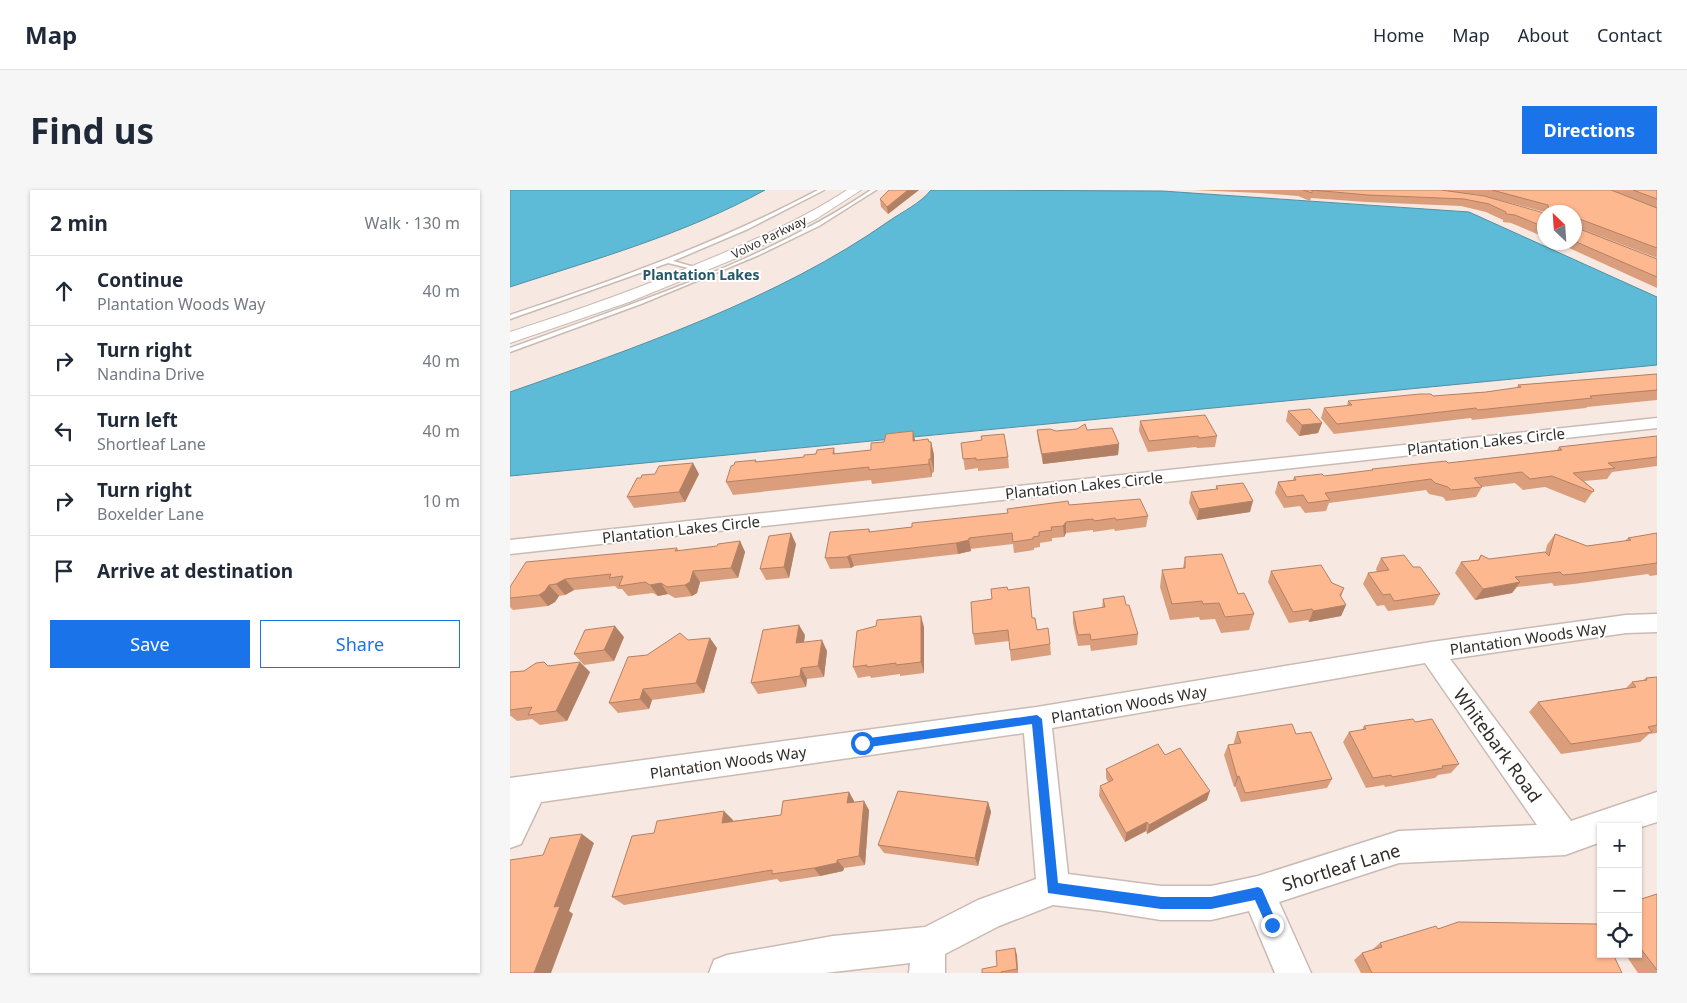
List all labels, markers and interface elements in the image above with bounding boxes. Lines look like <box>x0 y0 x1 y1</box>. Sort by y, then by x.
text: Map <box>25 18 77 51</box>
text: Home <box>1373 23 1424 47</box>
text: Map <box>1452 23 1490 47</box>
text: About <box>1518 23 1569 47</box>
text: Contact <box>1597 23 1662 47</box>
button: Directions <box>1522 106 1657 154</box>
text: Find us <box>30 107 154 154</box>
north arrow <box>1537 205 1582 250</box>
text: 2 min <box>50 209 108 237</box>
street label: Volvo Parkway <box>729 211 810 262</box>
text: Walk · 130 m <box>365 212 460 234</box>
district label: Plantation Lakes <box>643 265 759 284</box>
text: Continue <box>97 267 183 293</box>
icon: ahead <box>50 277 78 305</box>
text: 40 m <box>423 280 460 302</box>
text: Plantation Woods Way <box>97 293 265 315</box>
text: Turn right <box>97 337 192 363</box>
icon: right <box>50 347 78 375</box>
text: 40 m <box>423 350 460 372</box>
text: Nandina Drive <box>97 363 205 385</box>
text: Turn left <box>97 407 178 433</box>
icon: left <box>50 417 78 445</box>
text: 40 m <box>423 420 460 442</box>
street label: Plantation Lakes Circle <box>1406 423 1566 459</box>
text: Shortleaf Lane <box>97 433 206 455</box>
street label: Plantation Lakes Circle <box>1004 467 1164 503</box>
text: Turn right <box>97 477 192 503</box>
icon: right <box>50 487 78 515</box>
text: 10 m <box>423 490 460 512</box>
text: Boxelder Lane <box>97 503 204 525</box>
street label: Plantation Lakes Circle <box>601 511 761 547</box>
icon: arrive <box>50 557 78 585</box>
text: Arrive at destination <box>97 558 293 584</box>
street label: Plantation Woods Way <box>1448 617 1608 659</box>
button: Save <box>50 620 250 668</box>
button: Share <box>260 620 460 668</box>
street label: Plantation Woods Way <box>1050 680 1209 728</box>
street label: Whitebark Road <box>1449 683 1547 807</box>
route start <box>851 732 874 755</box>
street label: Plantation Woods Way <box>648 741 808 783</box>
map controls <box>1597 823 1642 958</box>
button: + <box>1597 823 1642 868</box>
street label: Shortleaf Lane <box>1279 838 1403 896</box>
button: − <box>1597 868 1642 913</box>
button: locate <box>1597 913 1642 958</box>
route end <box>1261 914 1284 937</box>

